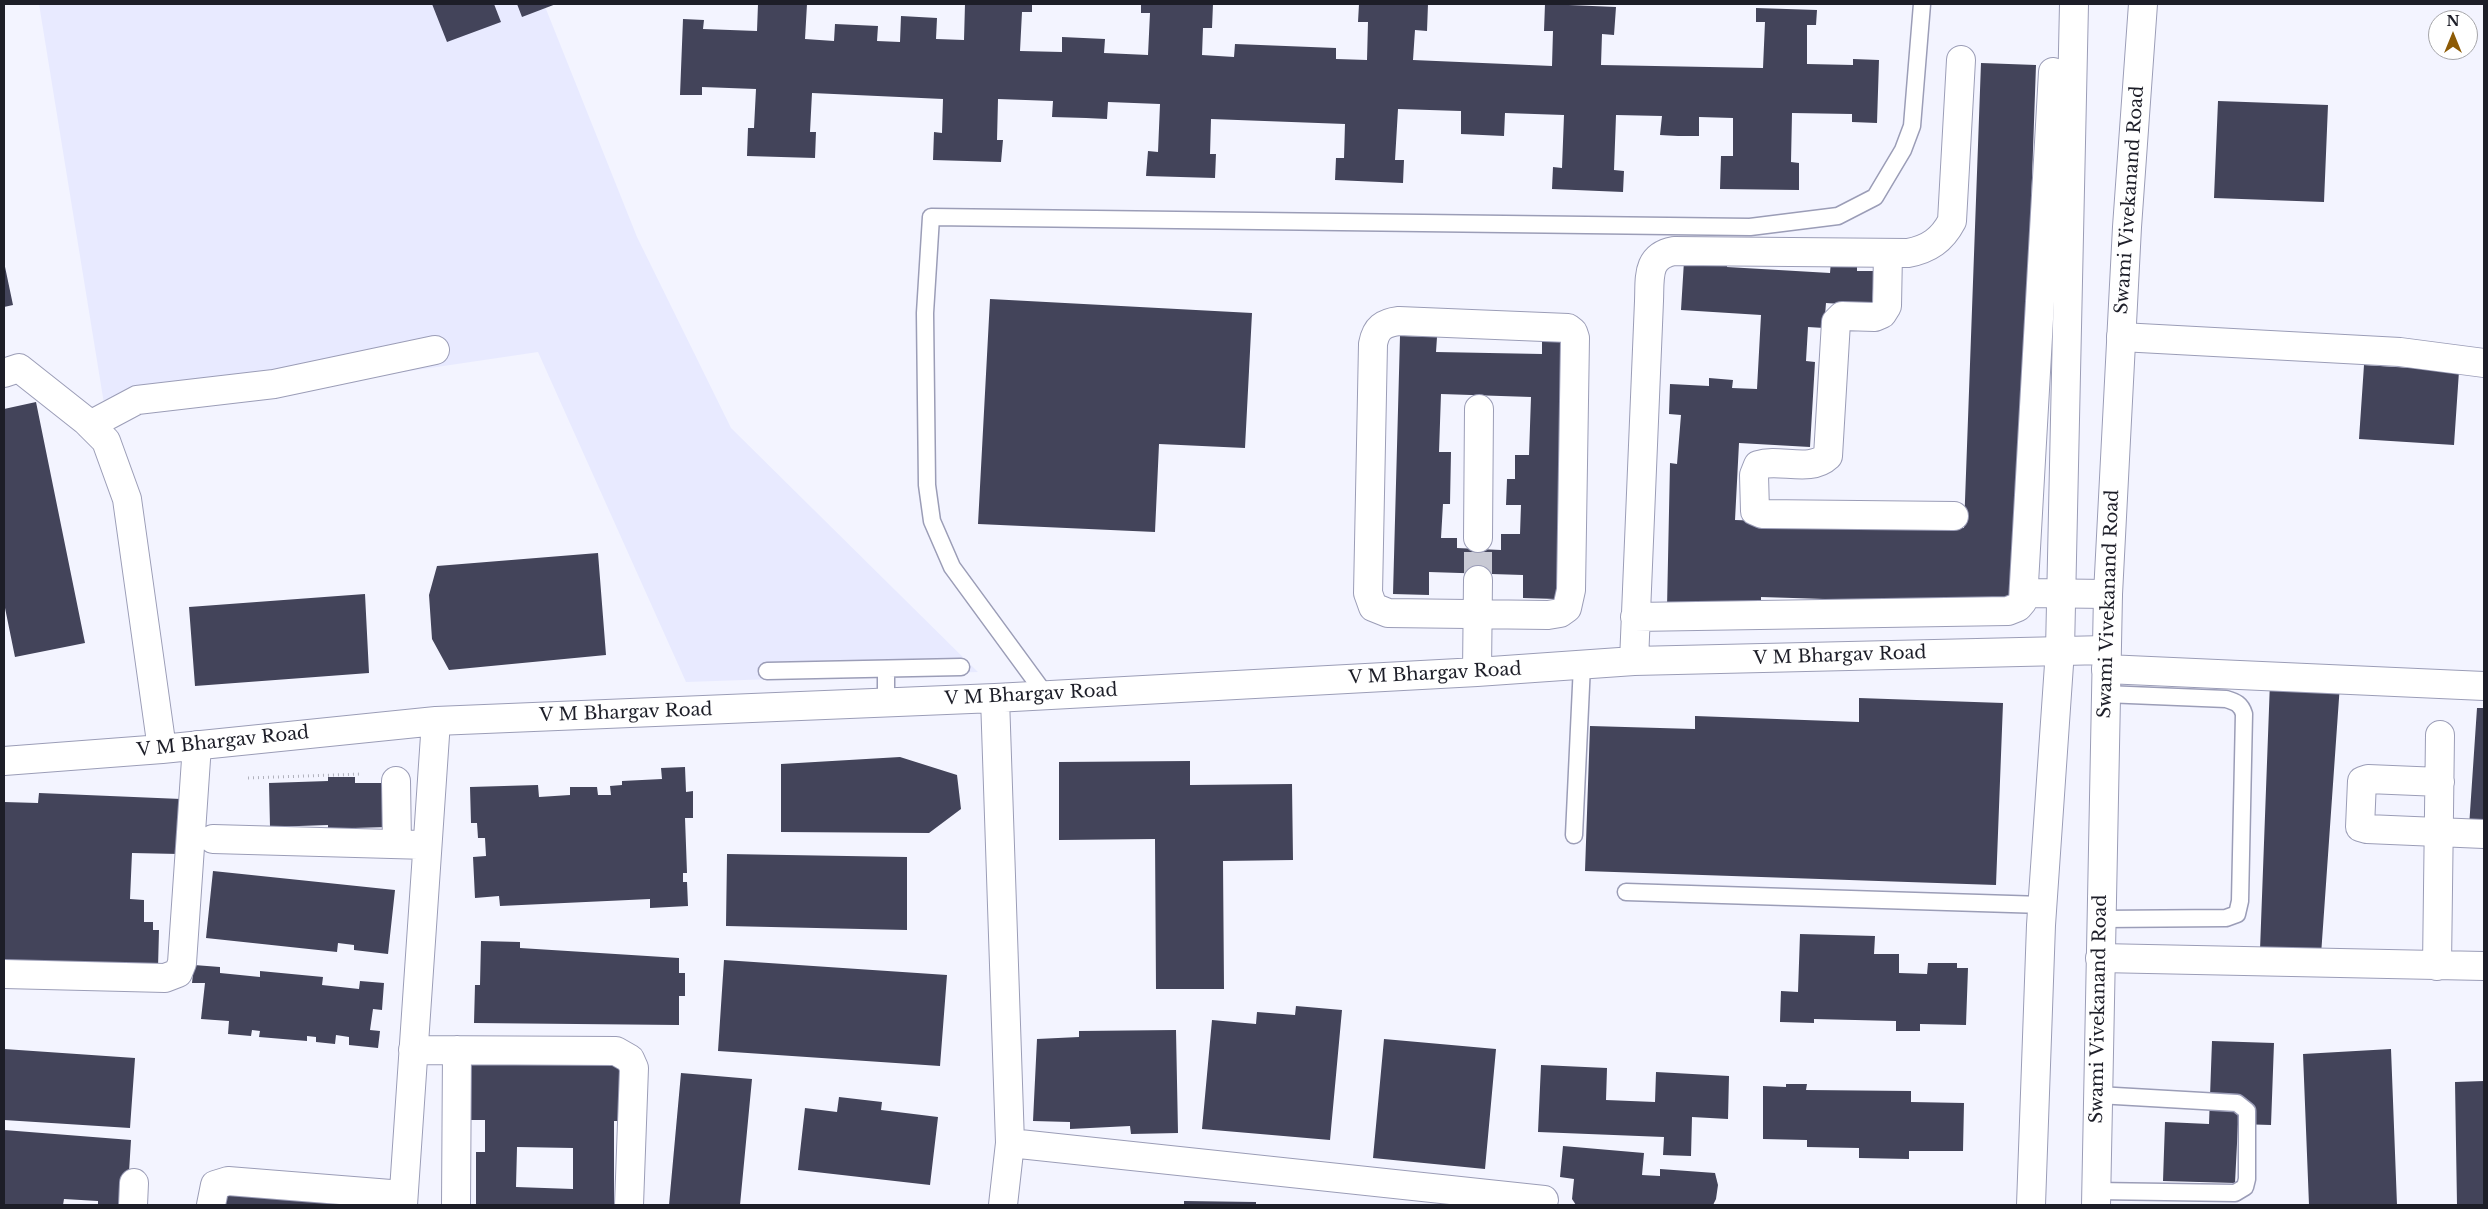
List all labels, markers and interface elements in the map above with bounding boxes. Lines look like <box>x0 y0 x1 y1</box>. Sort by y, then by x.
north arrow <box>2428 10 2478 60</box>
text: N <box>2446 12 2460 30</box>
street label: Swami Vivekanand Road <box>2111 85 2149 315</box>
street label: Swami Vivekanand Road <box>2094 489 2124 719</box>
street label: V M Bhargav Road <box>1753 642 1927 670</box>
street label: V M Bhargav Road <box>1348 659 1522 689</box>
street label: V M Bhargav Road <box>944 680 1118 710</box>
street label: V M Bhargav Road <box>539 699 713 727</box>
street label: V M Bhargav Road <box>136 722 310 762</box>
street label: Swami Vivekanand Road <box>2086 894 2112 1124</box>

